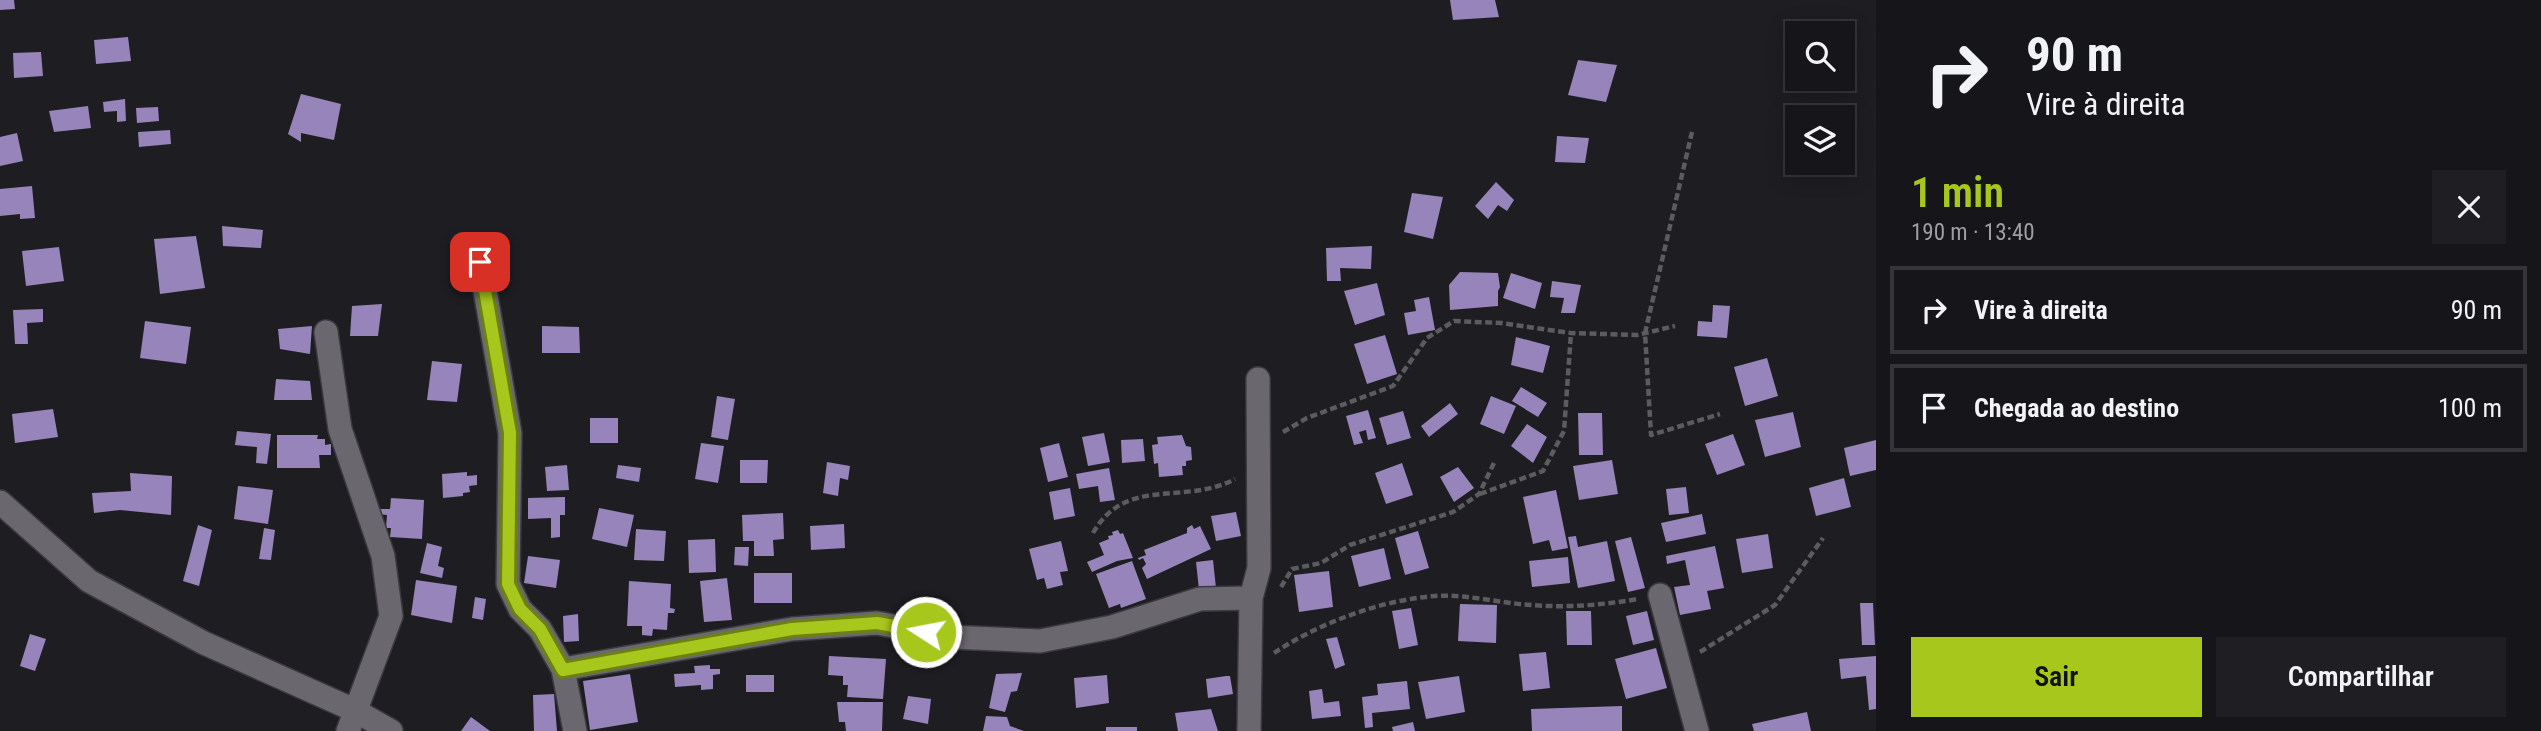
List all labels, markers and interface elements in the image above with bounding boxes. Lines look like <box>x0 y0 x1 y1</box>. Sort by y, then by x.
map controls <box>1785 21 1855 175</box>
button: search <box>1785 21 1855 91</box>
text: 90 m <box>2026 26 2123 83</box>
icon: right <box>1911 28 2002 119</box>
text: Vire à direita <box>2026 85 2186 123</box>
button: layers <box>1785 105 1855 175</box>
text: 1 min <box>1911 168 2004 217</box>
button: close <box>2432 170 2506 244</box>
text: 190 m · 13:40 <box>1911 219 2035 246</box>
pin <box>450 232 510 292</box>
icon: arrive <box>461 243 499 281</box>
icon: right <box>1915 291 1953 329</box>
text: Vire à direita <box>1974 295 2108 325</box>
text: 90 m <box>2451 295 2502 325</box>
icon: arrive <box>1915 389 1953 427</box>
text: Chegada ao destino <box>1974 393 2179 423</box>
text: 100 m <box>2438 393 2502 423</box>
position arrow <box>889 595 963 669</box>
button: Sair <box>1911 637 2202 717</box>
button: Compartilhar <box>2216 637 2506 717</box>

